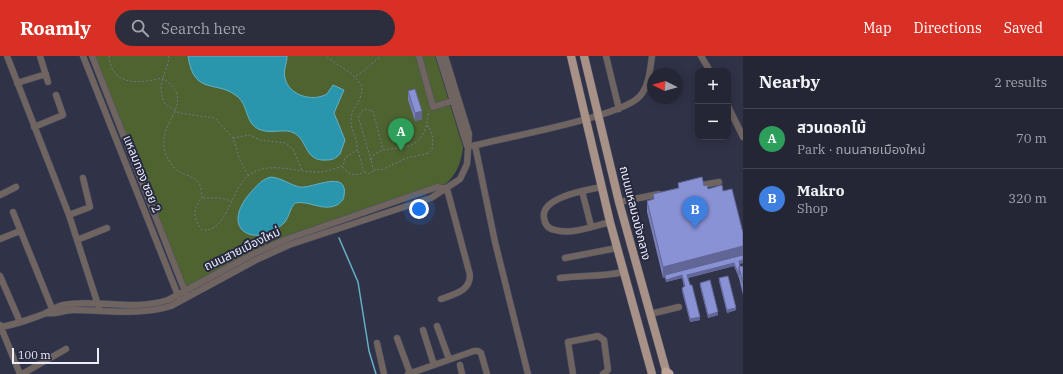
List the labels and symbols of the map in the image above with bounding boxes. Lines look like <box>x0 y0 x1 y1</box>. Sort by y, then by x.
north arrow <box>647 68 683 104</box>
pin: A <box>388 118 414 151</box>
street label: แหลมทอง ซอย 2 <box>120 133 165 215</box>
street label: ถนนแหลมฉบังกลาง <box>617 164 654 261</box>
pin: B <box>682 196 708 229</box>
your location <box>409 199 429 219</box>
street label: ถนนสายเมืองใหม่ <box>201 224 282 273</box>
scale bar <box>12 346 99 365</box>

